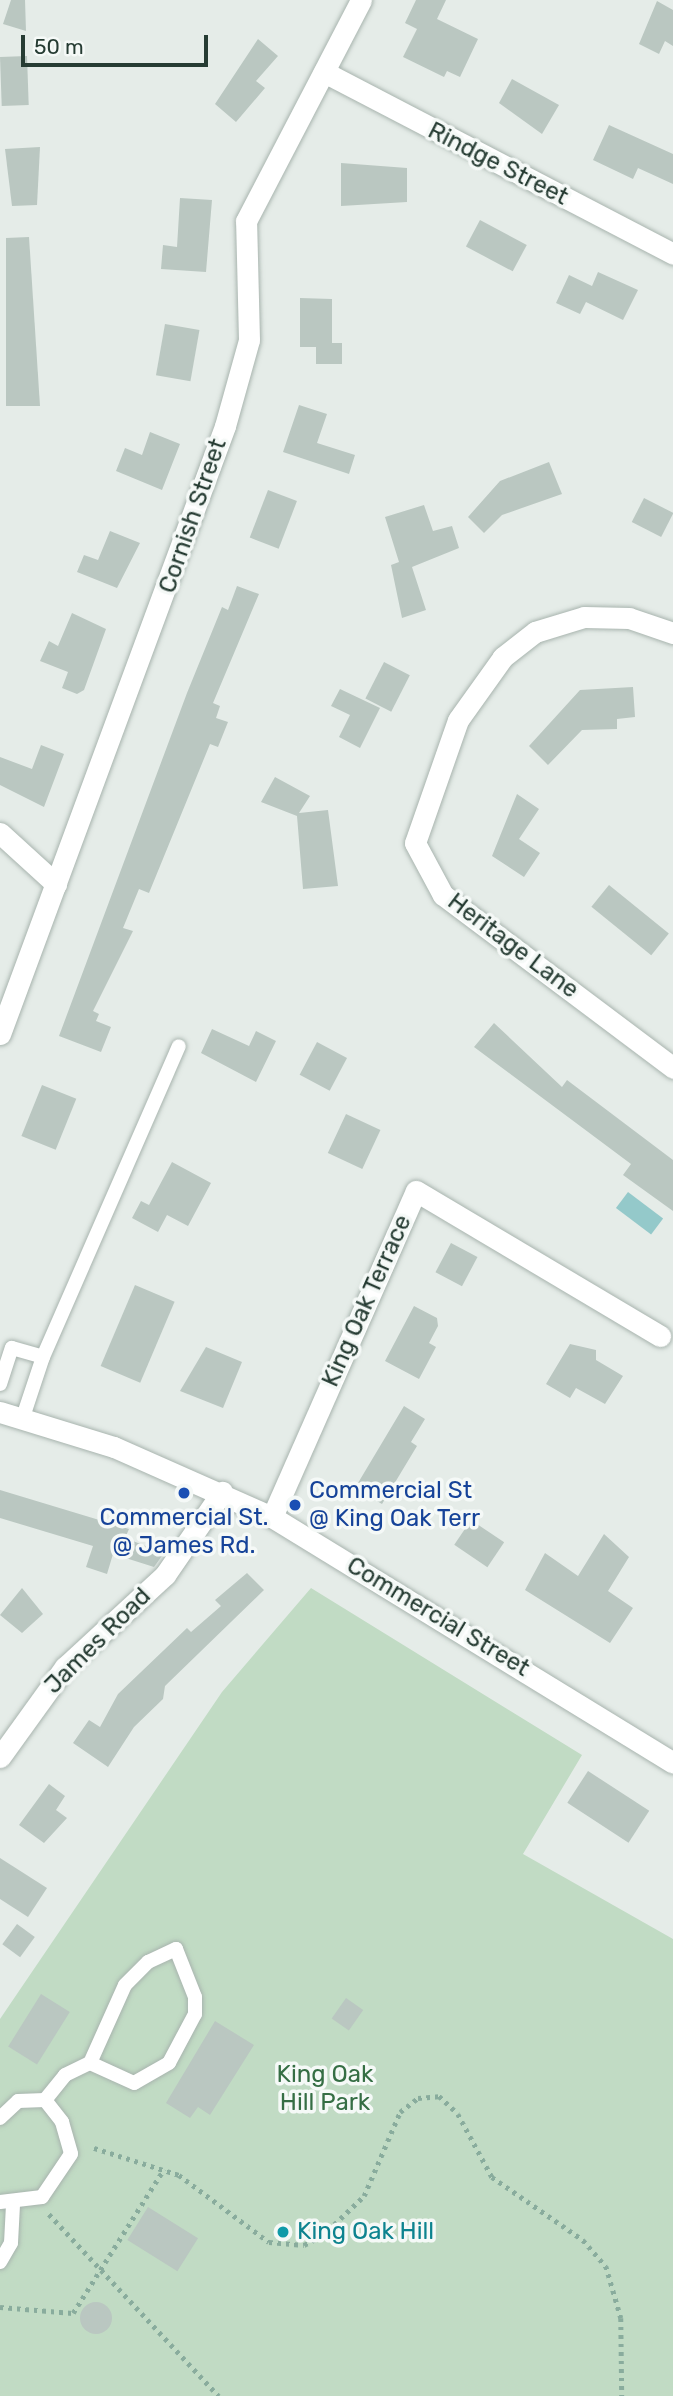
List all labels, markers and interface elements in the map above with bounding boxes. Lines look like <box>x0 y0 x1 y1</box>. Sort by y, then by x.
scale bar <box>24 21 212 65</box>
text: 50 m <box>34 34 84 59</box>
street label: Rindge Street <box>423 116 573 212</box>
street label: Cornish Street <box>153 435 233 597</box>
street label: Heritage Lane <box>442 887 584 1005</box>
street label: King Oak Terrace <box>316 1210 418 1392</box>
place label: Commercial St @ King Oak Terr <box>309 1477 481 1533</box>
marker: Commercial St. @ James Rd. <box>176 1485 192 1501</box>
marker: Commercial St @ King Oak Terr <box>287 1497 303 1513</box>
place label: Commercial St. @ James Rd. <box>99 1504 269 1560</box>
street label: Commercial Street <box>341 1551 535 1683</box>
street label: James Road <box>39 1582 157 1700</box>
park label: King Oak Hill Park <box>277 2061 373 2117</box>
place label: King Oak Hill <box>297 2218 434 2246</box>
marker: King Oak Hill <box>275 2224 291 2240</box>

